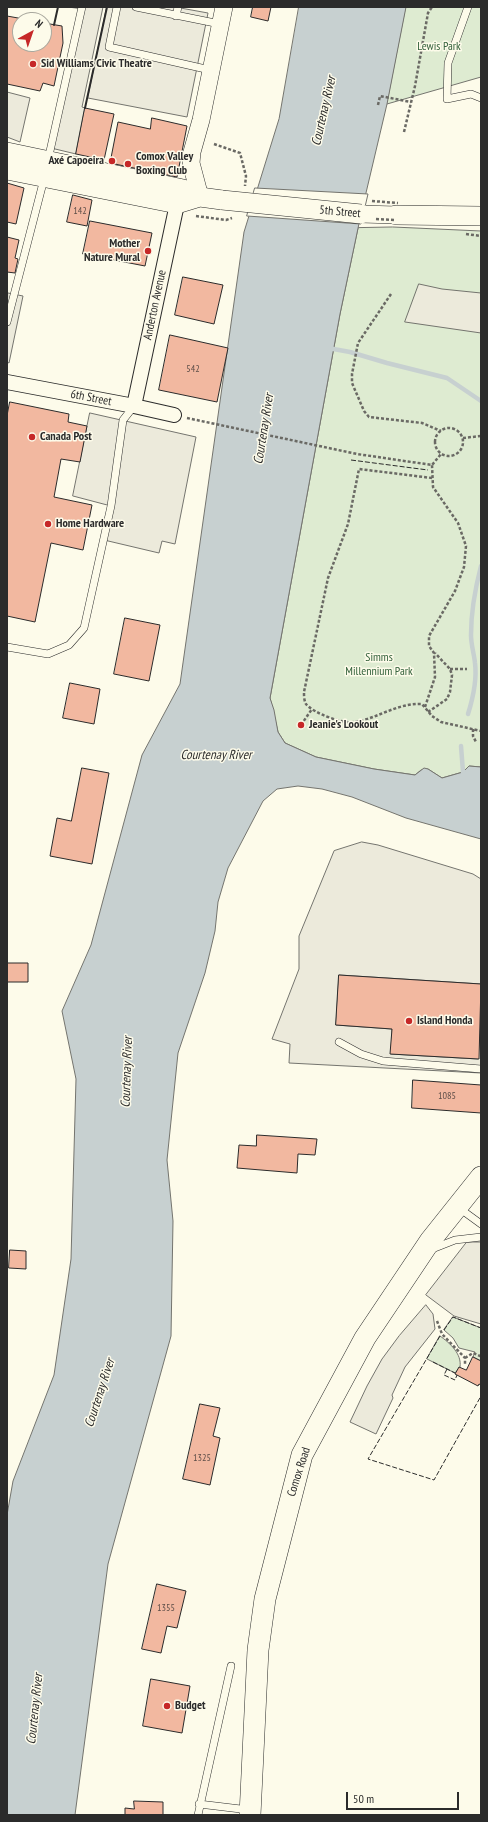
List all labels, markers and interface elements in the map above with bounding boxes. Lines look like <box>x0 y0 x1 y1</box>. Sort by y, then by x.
north arrow <box>12 12 52 52</box>
text: N <box>32 16 46 31</box>
park label: Lewis Park <box>417 40 461 54</box>
place label: Sid Williams Civic Theatre <box>41 57 152 71</box>
marker: Sid Williams Civic Theatre <box>28 59 38 69</box>
water label: Courtenay River <box>308 75 340 147</box>
place label: Comox Valley Boxing Club <box>136 150 193 178</box>
place label: Axé Capoeira <box>48 154 104 168</box>
marker: Axé Capoeira <box>107 156 117 166</box>
marker: Comox Valley Boxing Club <box>123 159 133 169</box>
street label: 5th Street <box>319 203 361 221</box>
house number: 142 <box>73 205 87 217</box>
place label: Mother Nature Mural <box>84 237 140 265</box>
marker: Mother Nature Mural <box>143 246 153 256</box>
street label: Anderton Avenue <box>141 269 169 341</box>
house number: 542 <box>186 363 200 375</box>
street label: 6th Street <box>69 387 113 409</box>
water label: Courtenay River <box>251 393 277 465</box>
place label: Canada Post <box>40 430 92 444</box>
marker: Canada Post <box>27 432 37 442</box>
place label: Home Hardware <box>56 517 124 531</box>
marker: Home Hardware <box>43 519 53 529</box>
park label: Simms Millennium Park <box>345 651 413 679</box>
place label: Jeanie's Lookout <box>309 718 378 732</box>
marker: Jeanie's Lookout <box>296 720 306 730</box>
water label: Courtenay River <box>180 747 252 763</box>
place label: Island Honda <box>417 1014 473 1028</box>
marker: Island Honda <box>404 1016 414 1026</box>
water label: Courtenay River <box>118 1036 136 1108</box>
house number: 1085 <box>438 1090 456 1102</box>
water label: Courtenay River <box>82 1357 118 1429</box>
street label: Comox Road <box>284 1445 314 1499</box>
house number: 1325 <box>193 1452 211 1464</box>
house number: 1355 <box>157 1602 175 1614</box>
water label: Courtenay River <box>24 1673 46 1745</box>
place label: Budget <box>175 1699 206 1713</box>
marker: Budget <box>162 1701 172 1711</box>
scale bar <box>348 1784 461 1810</box>
text: 50 m <box>353 1791 374 1806</box>

